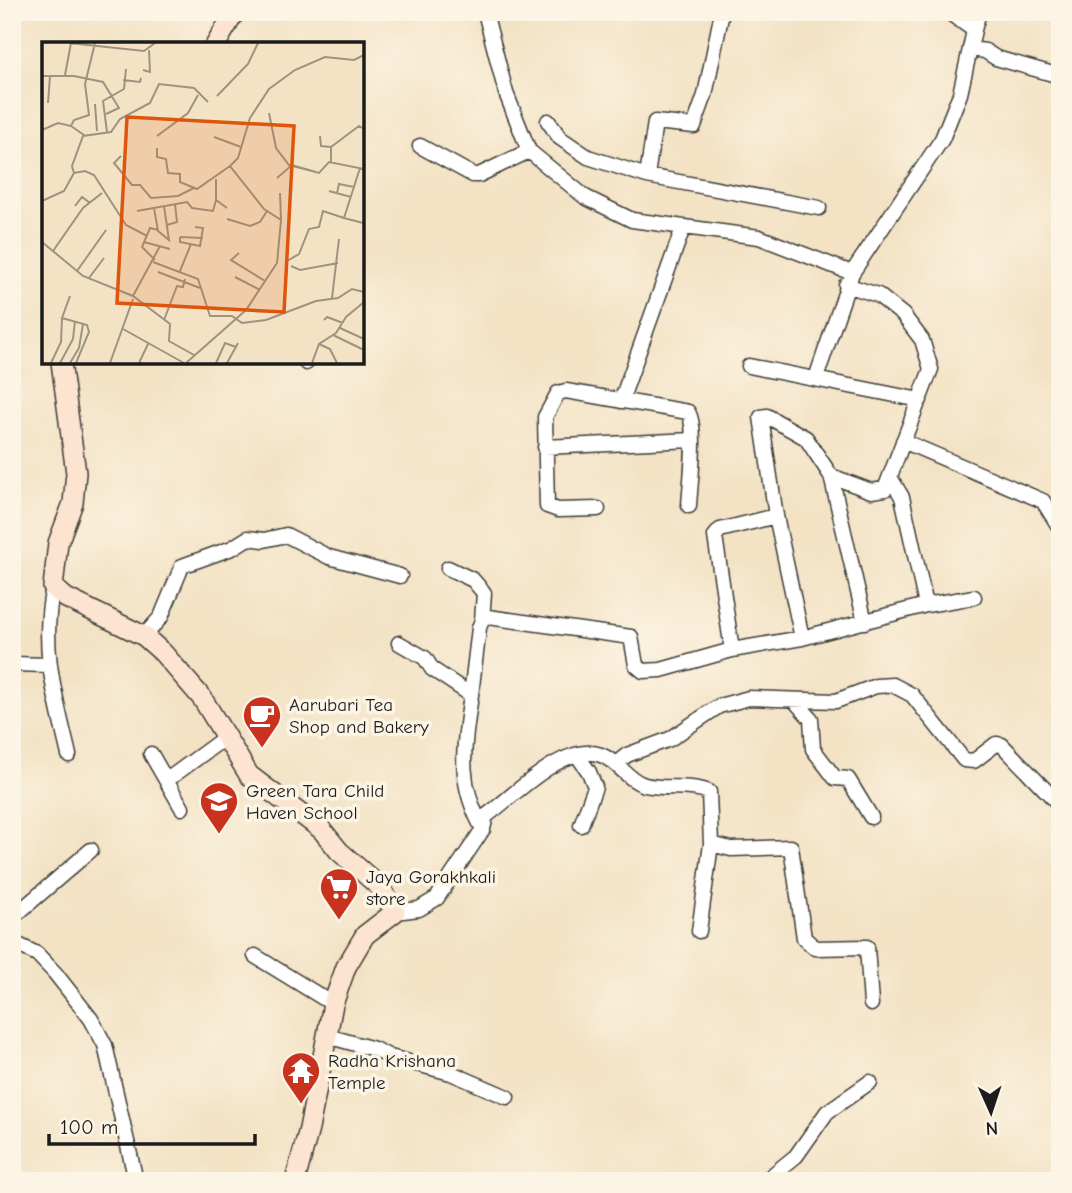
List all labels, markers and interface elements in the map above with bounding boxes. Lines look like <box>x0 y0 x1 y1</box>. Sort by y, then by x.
inset map <box>42 42 364 364</box>
cafe icon: Aarubari Tea Shop and Bakery <box>241 694 283 749</box>
place label: Aarubari Tea Shop and Bakery <box>289 694 429 738</box>
school or university icon: Green Tara Child Haven School <box>198 780 240 835</box>
place label: Green Tara Child Haven School <box>246 780 384 824</box>
supermarket icon: Jaya Gorakhkali store <box>318 866 360 921</box>
place label: Jaya Gorakhkali store <box>366 866 496 910</box>
temple icon: Radha Krishana Temple <box>280 1050 322 1105</box>
place label: Radha Krishana Temple <box>328 1050 456 1094</box>
north arrow <box>956 1078 1026 1148</box>
scale bar <box>49 1102 256 1146</box>
text: 100 m <box>60 1115 118 1139</box>
text: N <box>985 1117 999 1139</box>

